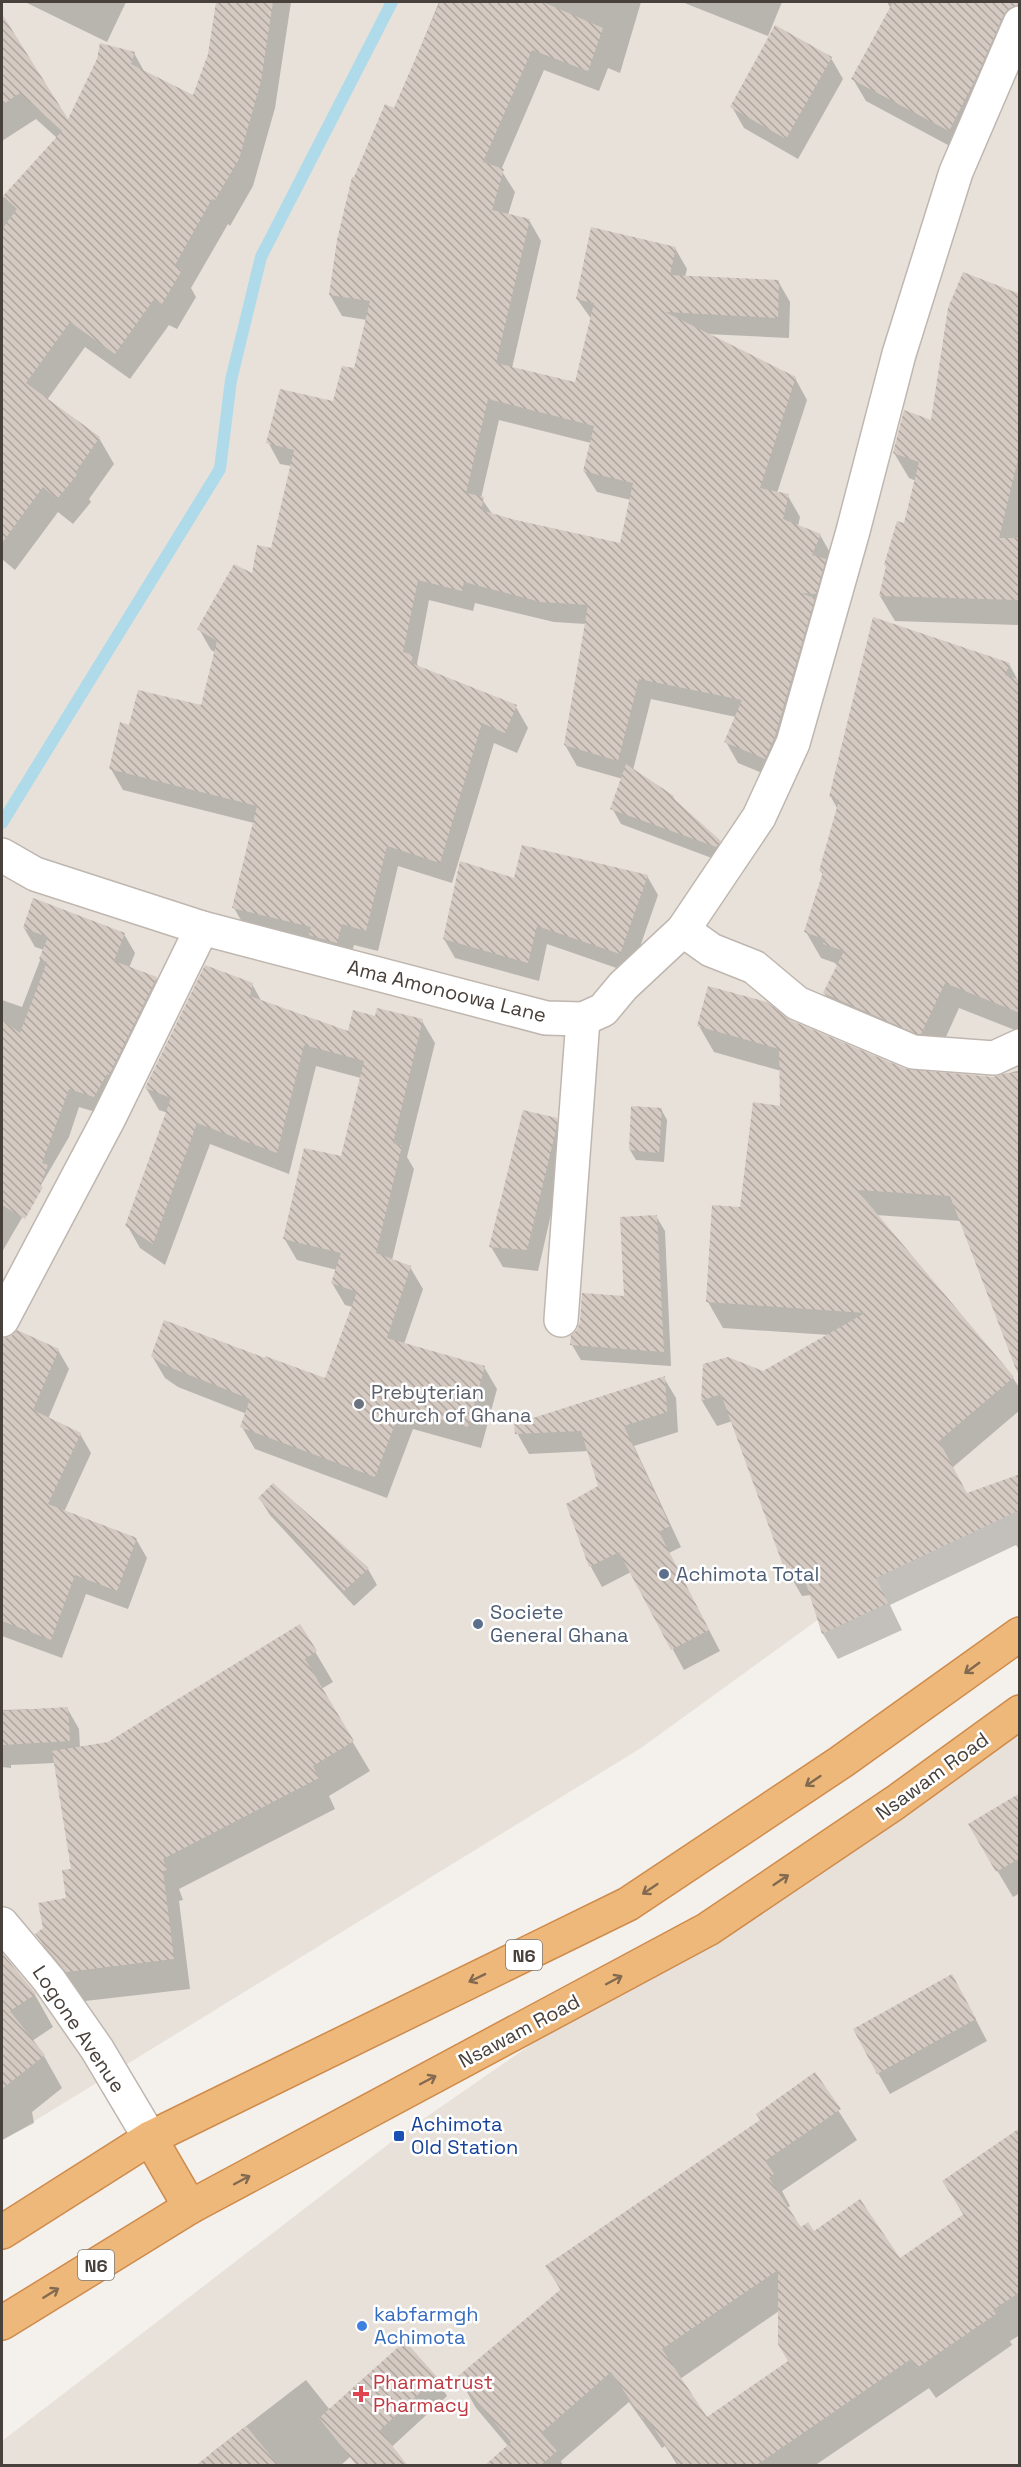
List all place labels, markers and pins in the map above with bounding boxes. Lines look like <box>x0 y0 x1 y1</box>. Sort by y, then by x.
place label: Prebyterian Church of Ghana <box>371 1379 531 1428</box>
marker: Prebyterian Church of Ghana <box>352 1397 366 1411</box>
place label: Achimota Total <box>676 1561 819 1587</box>
marker: Achimota Total <box>657 1567 671 1581</box>
place label: Societe General Ghana <box>490 1599 629 1648</box>
marker: Societe General Ghana <box>471 1617 485 1631</box>
place label: Achimota Old Station <box>411 2111 518 2160</box>
marker: Achimota Old Station <box>392 2129 406 2143</box>
place label: kabfarmgh Achimota <box>374 2301 479 2350</box>
marker: kabfarmgh Achimota <box>355 2319 369 2333</box>
place label: Pharmatrust Pharmacy <box>373 2369 493 2418</box>
marker: Pharmatrust Pharmacy <box>354 2387 368 2401</box>

